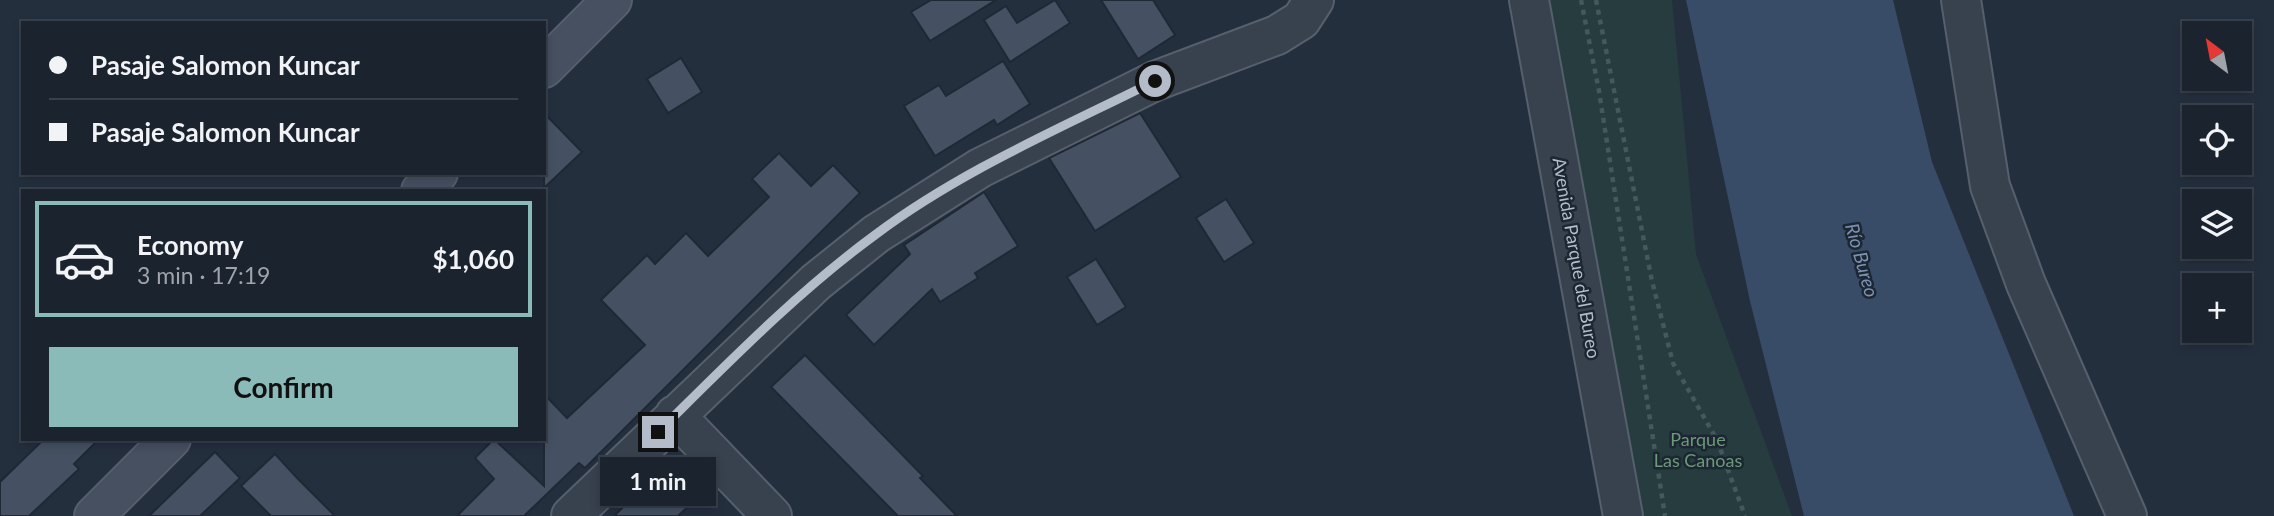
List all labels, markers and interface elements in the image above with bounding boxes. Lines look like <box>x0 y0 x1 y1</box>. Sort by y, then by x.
north arrow <box>2182 21 2252 91</box>
map controls <box>2182 21 2252 343</box>
text: Pasaje Salomon Kuncar <box>91 49 360 81</box>
route start <box>1139 65 1171 97</box>
button: locate <box>2182 105 2252 175</box>
text: Pasaje Salomon Kuncar <box>91 116 360 148</box>
street label: Avenida Parque del Bureo <box>1548 156 1606 360</box>
button: layers <box>2182 189 2252 259</box>
water label: Río Bureo <box>1841 220 1884 300</box>
icon: car <box>53 228 116 291</box>
text: Economy <box>137 229 243 261</box>
text: $1,060 <box>433 243 514 275</box>
text: 3 min · 17:19 <box>137 261 270 289</box>
button: + <box>2182 273 2252 343</box>
button: Confirm <box>49 347 518 427</box>
route end <box>642 416 674 448</box>
park label: Parque Las Canoas <box>1654 428 1742 471</box>
callout: 1 min <box>600 457 716 506</box>
text: 1 min <box>629 467 687 495</box>

